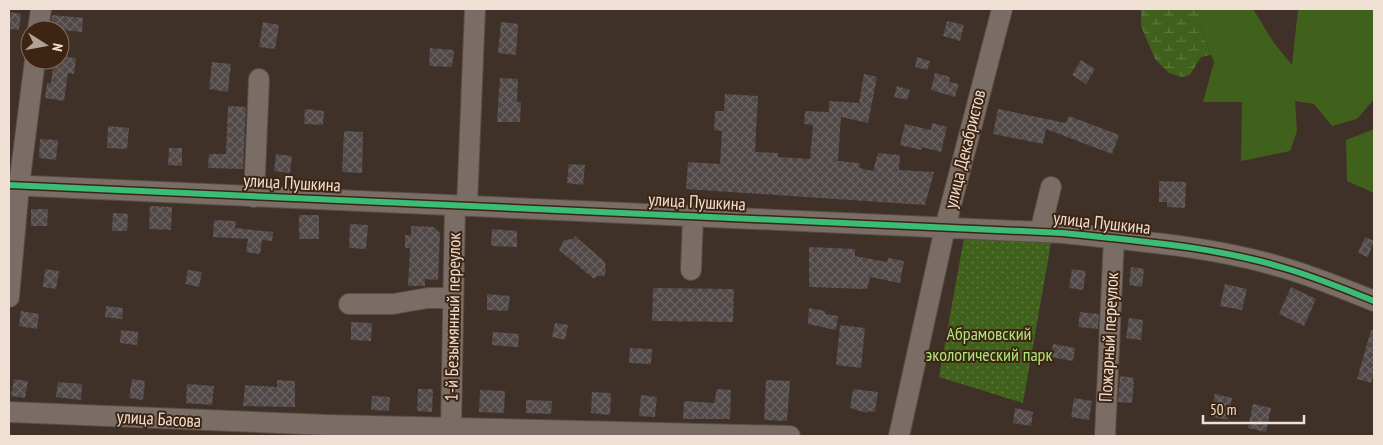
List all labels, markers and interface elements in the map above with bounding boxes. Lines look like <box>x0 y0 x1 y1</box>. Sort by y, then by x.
north arrow <box>20 20 70 70</box>
text: N <box>48 42 67 53</box>
street label: улица Декабристов <box>939 87 990 211</box>
street label: улица Пушкина <box>243 168 341 197</box>
street label: улица Пушкина <box>648 187 746 216</box>
street label: улица Пушкина <box>1052 206 1152 239</box>
street label: 1-й Безымянный переулок <box>440 232 465 402</box>
street label: Пожарный переулок <box>1094 272 1123 402</box>
park label: Абрамовский экологический парк <box>926 322 1052 366</box>
scale bar <box>1203 392 1304 424</box>
text: 50 m <box>1210 400 1236 419</box>
street label: улица Басова <box>116 405 202 432</box>

